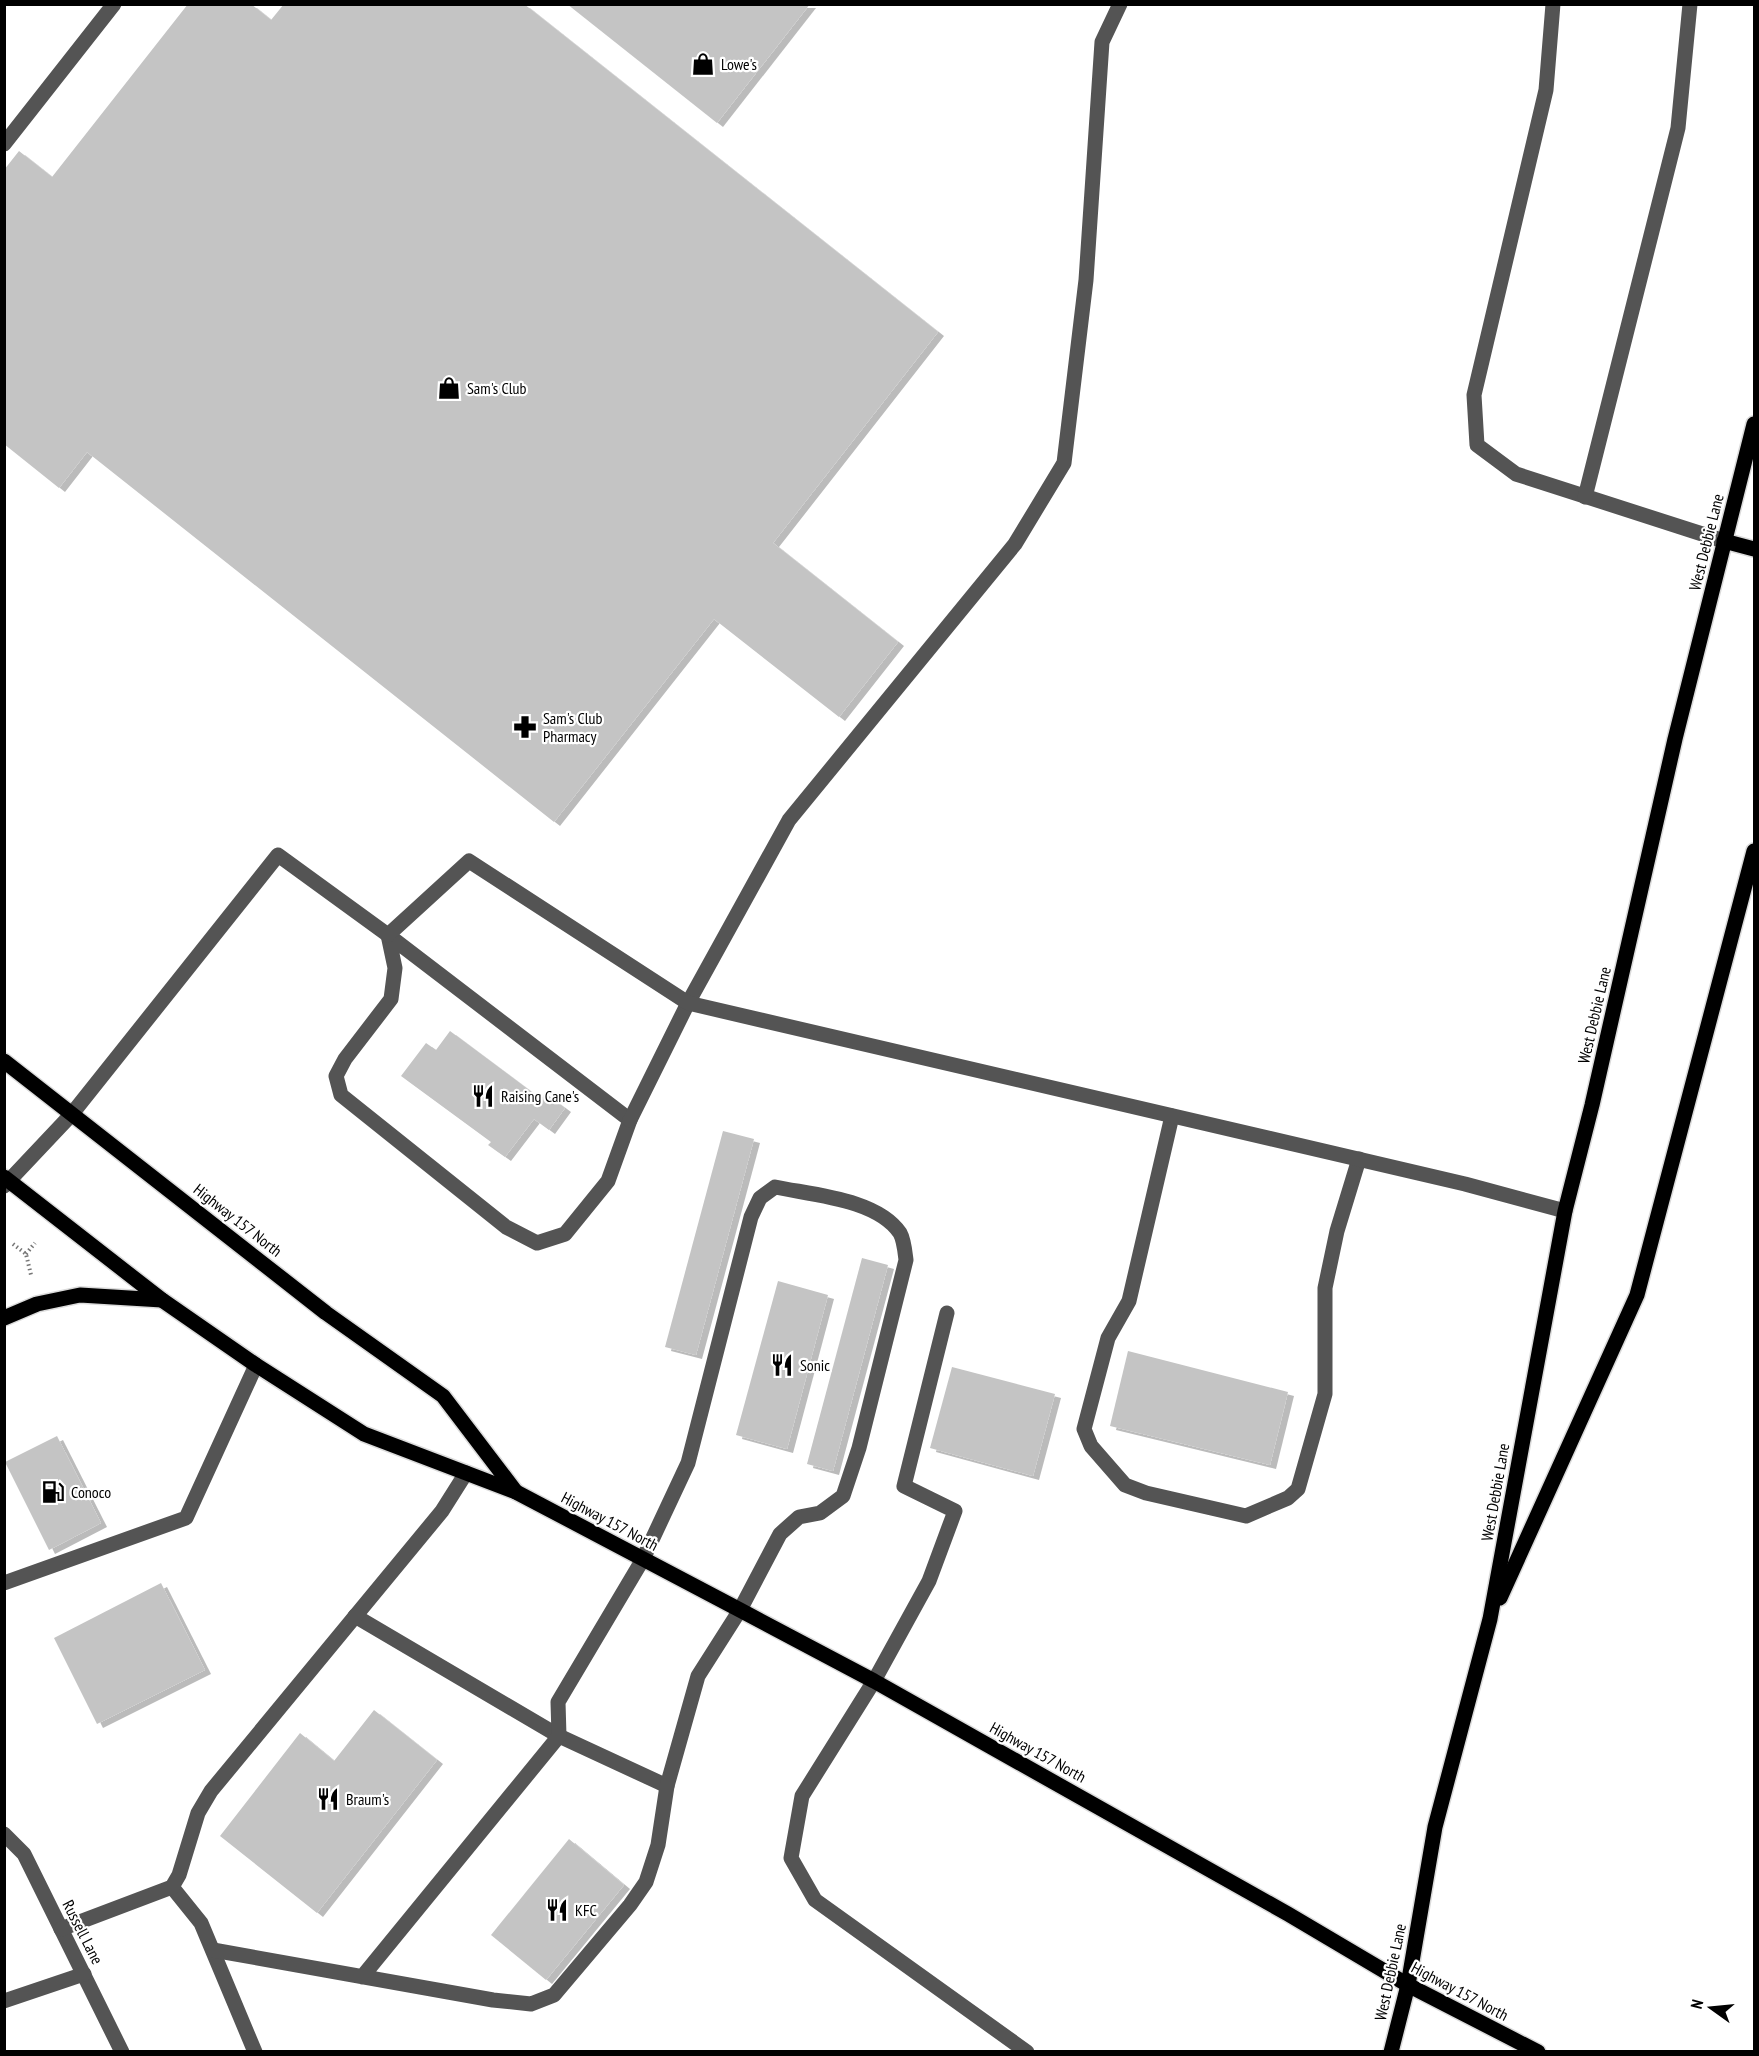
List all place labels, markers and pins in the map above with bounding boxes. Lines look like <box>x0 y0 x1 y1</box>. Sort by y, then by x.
shop icon: Lowe's <box>690 51 716 77</box>
place label: Lowe's <box>721 54 757 74</box>
shop icon: Sam's Club <box>436 375 462 401</box>
place label: Sam's Club <box>467 378 527 398</box>
place label: Sam's Club Pharmacy <box>543 708 603 746</box>
pharmacy icon: Sam's Club Pharmacy <box>512 714 538 740</box>
restaurant icon: Raising Cane's <box>470 1083 496 1109</box>
place label: Raising Cane's <box>501 1086 579 1106</box>
restaurant icon: Sonic <box>769 1352 795 1378</box>
place label: Sonic <box>800 1355 830 1375</box>
fuel station icon: Conoco <box>40 1479 66 1505</box>
place label: Conoco <box>71 1482 111 1502</box>
restaurant icon: Braum's <box>315 1786 341 1812</box>
place label: Braum's <box>346 1789 389 1809</box>
restaurant icon: KFC <box>544 1897 570 1923</box>
place label: KFC <box>575 1900 597 1920</box>

